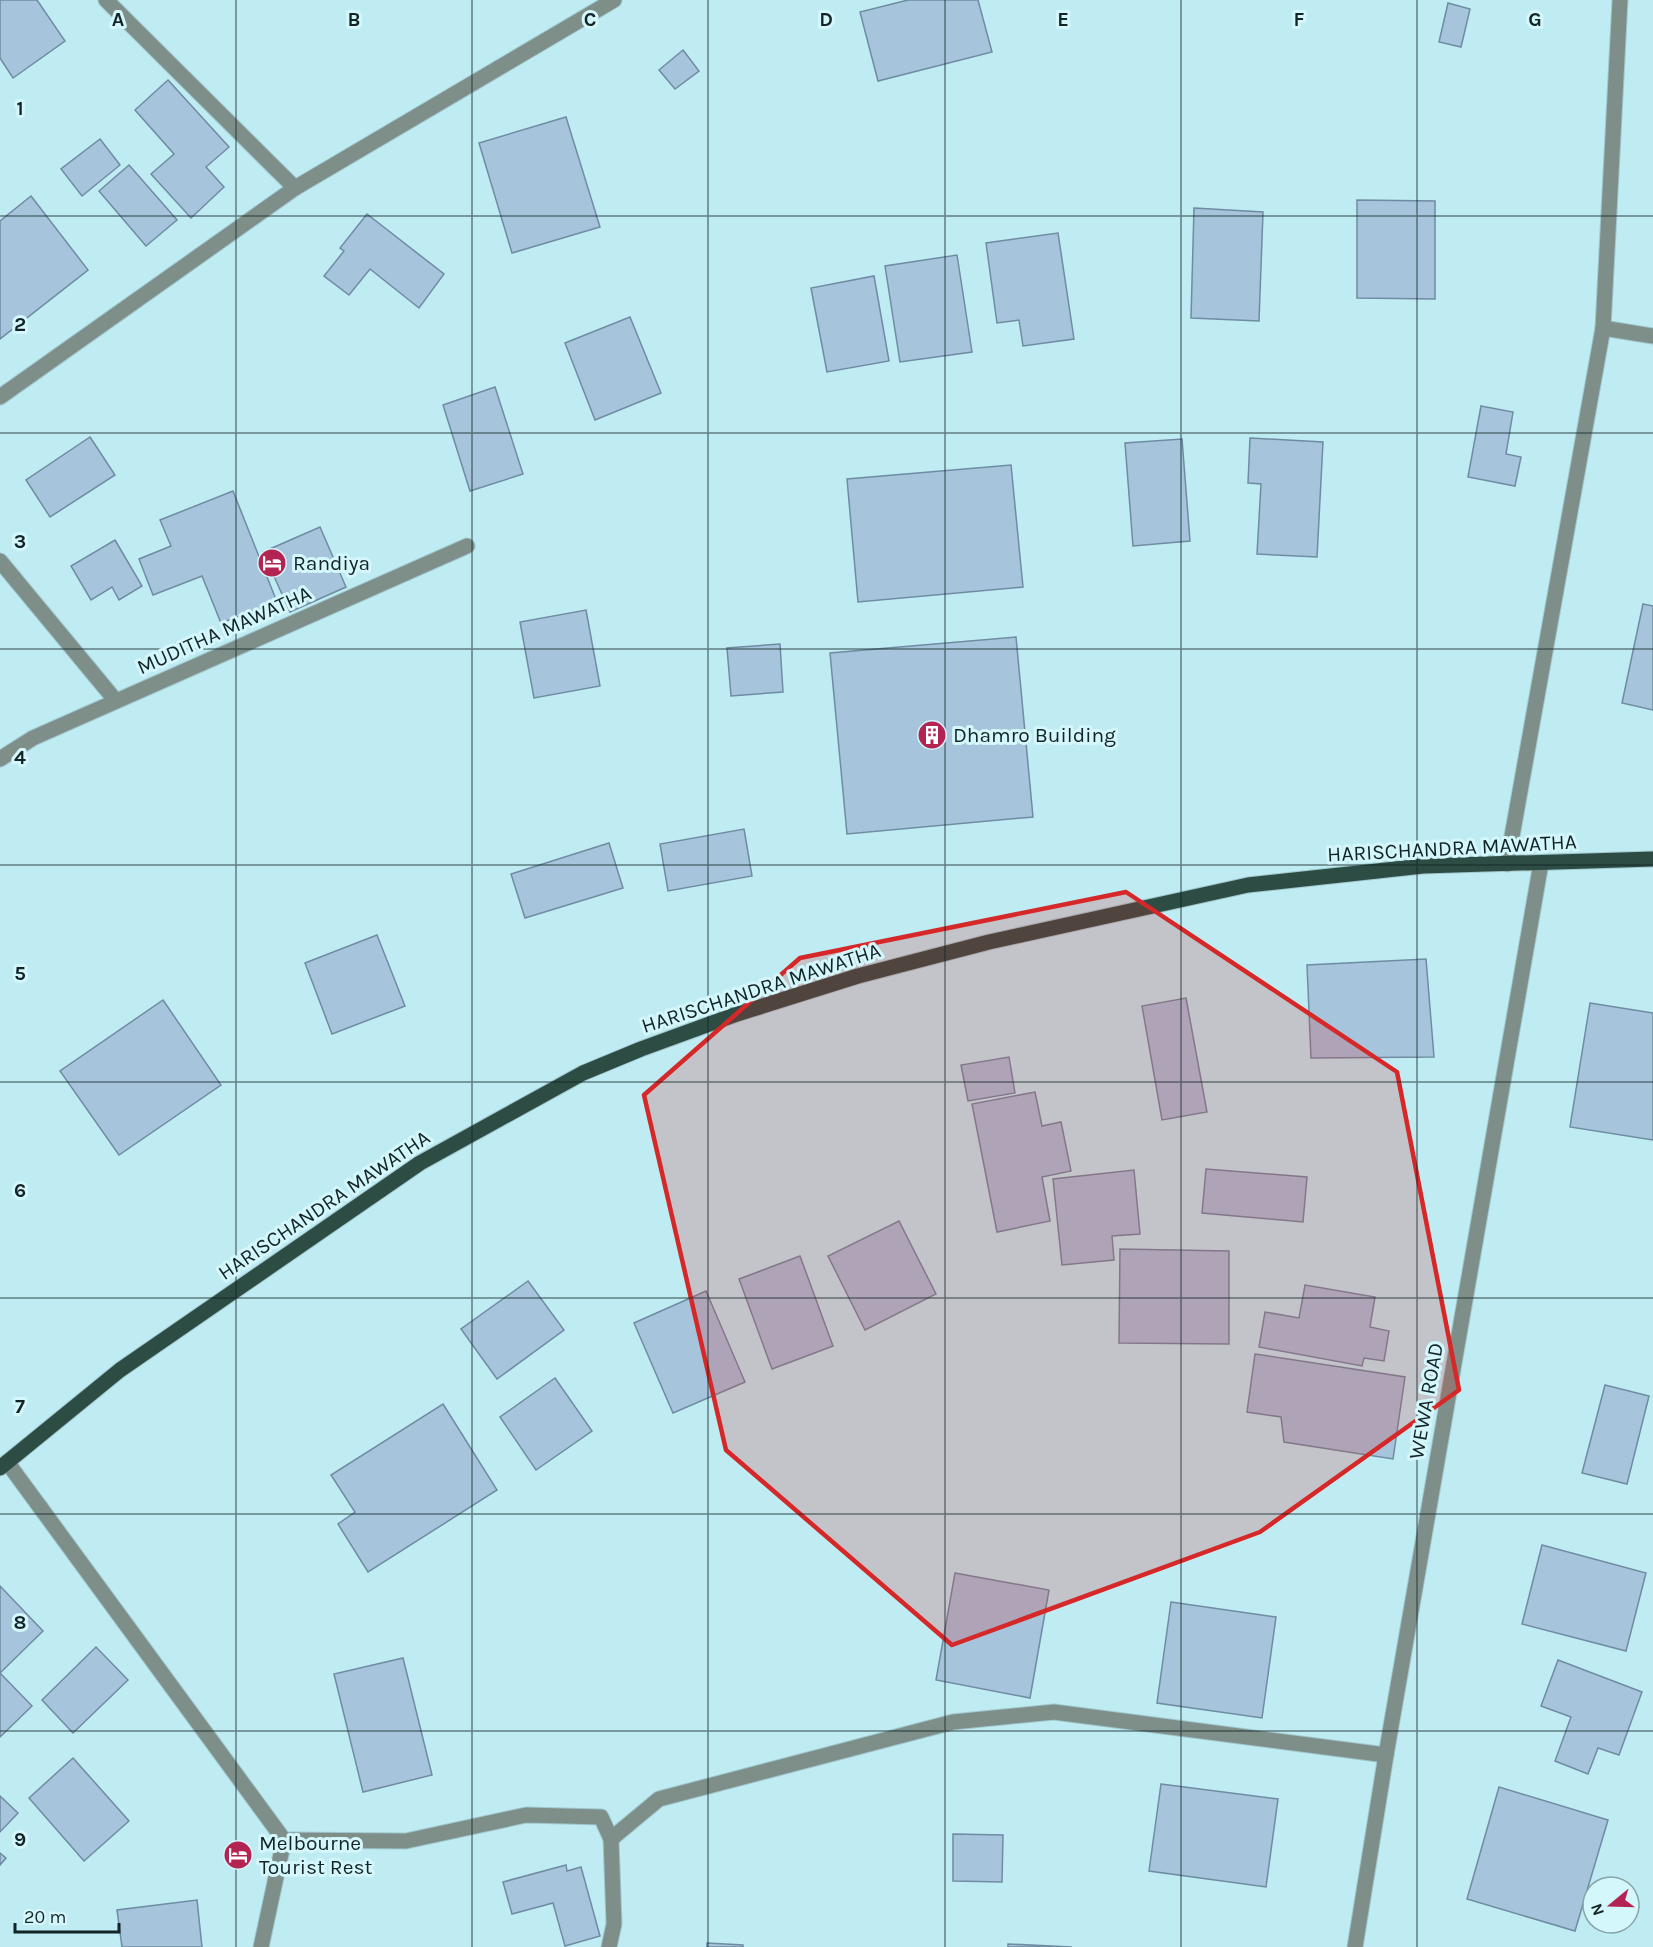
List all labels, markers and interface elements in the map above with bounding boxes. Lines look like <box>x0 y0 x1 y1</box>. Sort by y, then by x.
text: A <box>112 8 125 31</box>
text: B <box>348 8 360 31</box>
text: C <box>584 8 596 31</box>
text: D <box>819 8 833 31</box>
text: E <box>1057 8 1069 31</box>
text: F <box>1294 8 1305 31</box>
text: G <box>1528 8 1542 31</box>
text: 1 <box>16 97 24 120</box>
text: 2 <box>14 313 26 336</box>
text: 3 <box>14 530 26 553</box>
hotel icon: Randiya <box>256 547 288 579</box>
place label: Randiya <box>293 551 370 575</box>
street label: MUDITHA MAWATHA <box>133 581 315 679</box>
building icon: Dhamro Building <box>916 719 948 751</box>
place label: Dhamro Building <box>953 723 1116 747</box>
text: 4 <box>14 746 26 769</box>
street label: HARISCHANDRA MAWATHA <box>1327 829 1577 867</box>
street label: HARISCHANDRA MAWATHA <box>638 938 884 1038</box>
text: 5 <box>14 962 26 985</box>
street label: HARISCHANDRA MAWATHA <box>214 1125 434 1285</box>
text: 6 <box>14 1179 26 1202</box>
street label: WEWA ROAD <box>1404 1341 1448 1461</box>
text: 7 <box>15 1395 25 1418</box>
text: 8 <box>14 1611 26 1634</box>
text: 9 <box>14 1828 26 1851</box>
place label: Melbourne Tourist Rest <box>259 1831 372 1879</box>
hotel icon: Melbourne Tourist Rest <box>222 1839 254 1871</box>
north arrow <box>1581 1875 1641 1935</box>
scale bar <box>15 1896 118 1934</box>
text: N <box>1586 1901 1608 1918</box>
text: 20 m <box>24 1906 66 1928</box>

